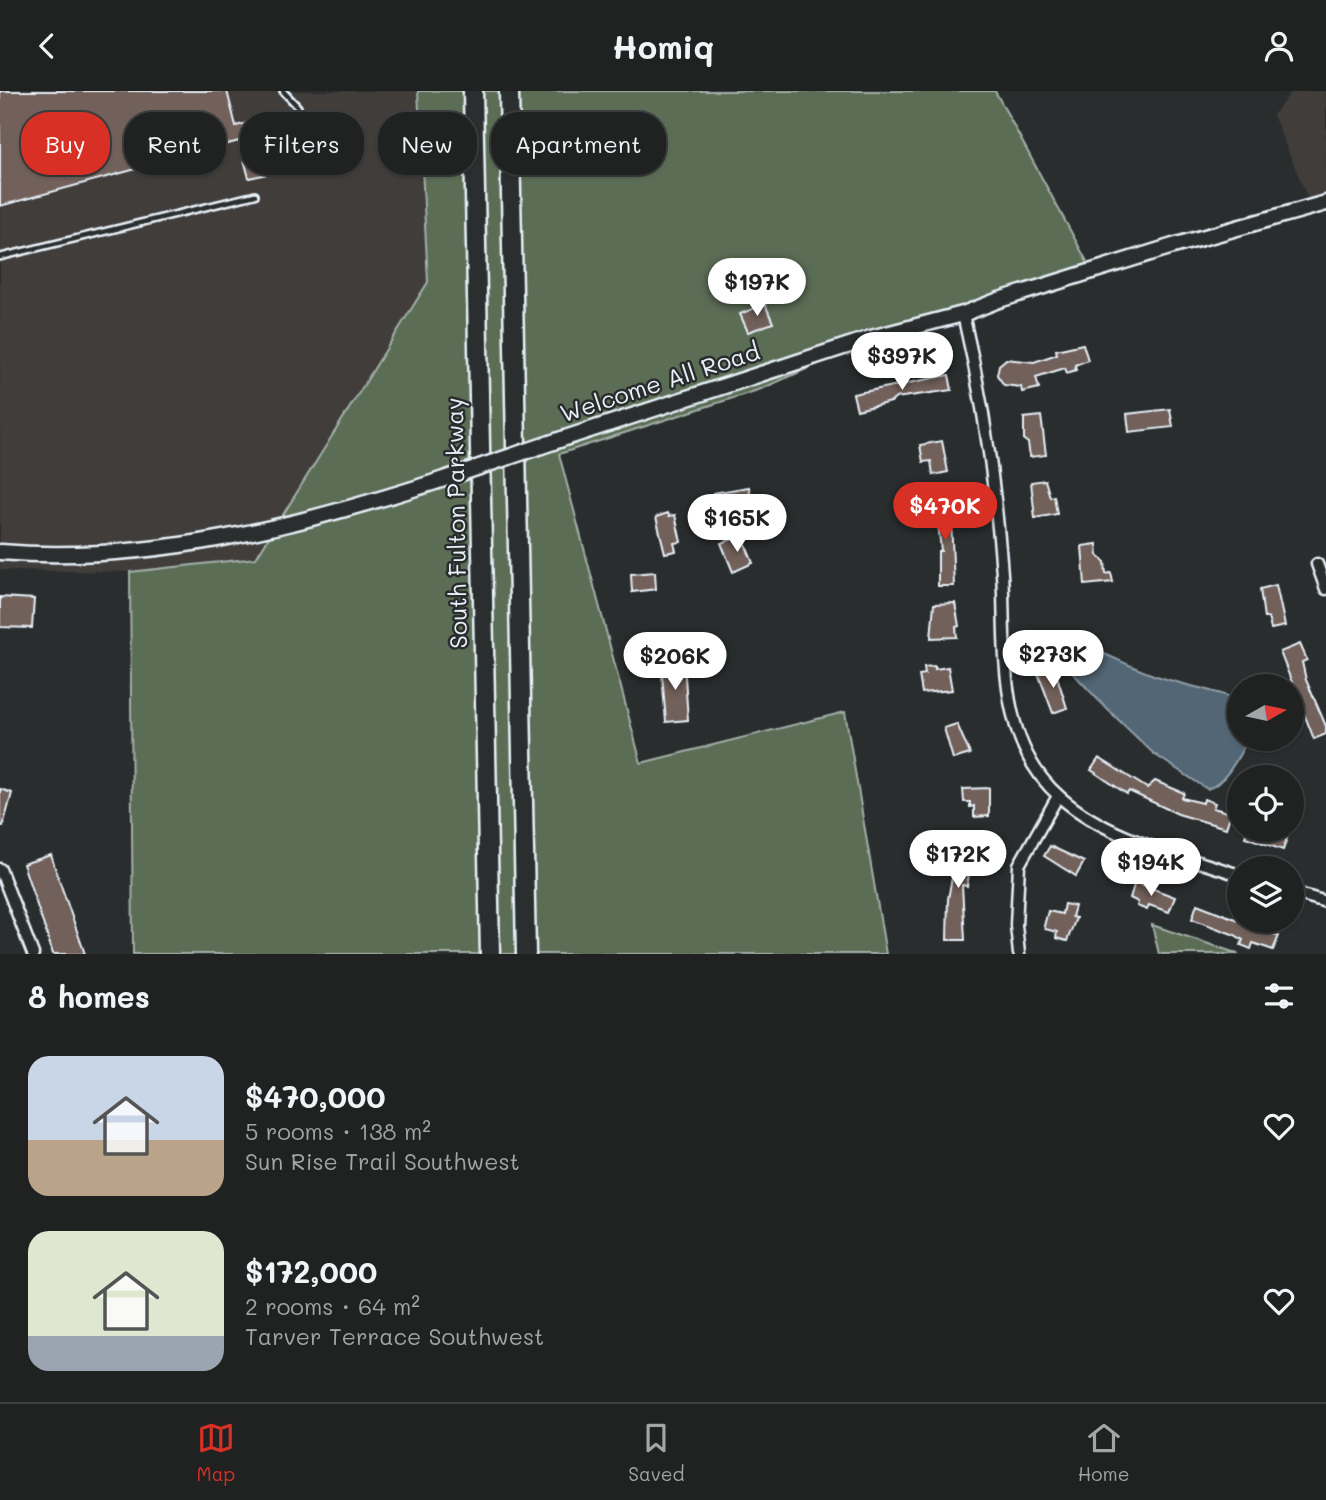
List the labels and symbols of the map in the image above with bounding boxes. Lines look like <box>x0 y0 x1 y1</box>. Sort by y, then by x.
pin: $197K <box>708 259 806 318</box>
pin: $397K <box>853 333 951 392</box>
street label: Welcome All Road <box>556 335 763 428</box>
street label: South Fulton Parkway <box>438 397 473 649</box>
pin: $470K <box>896 483 994 542</box>
pin: $165K <box>688 495 786 554</box>
pin: $273K <box>1004 631 1102 690</box>
pin: $206K <box>626 633 724 692</box>
north arrow <box>1227 674 1304 751</box>
pin: $172K <box>909 831 1007 890</box>
pin: $194K <box>1102 839 1200 898</box>

